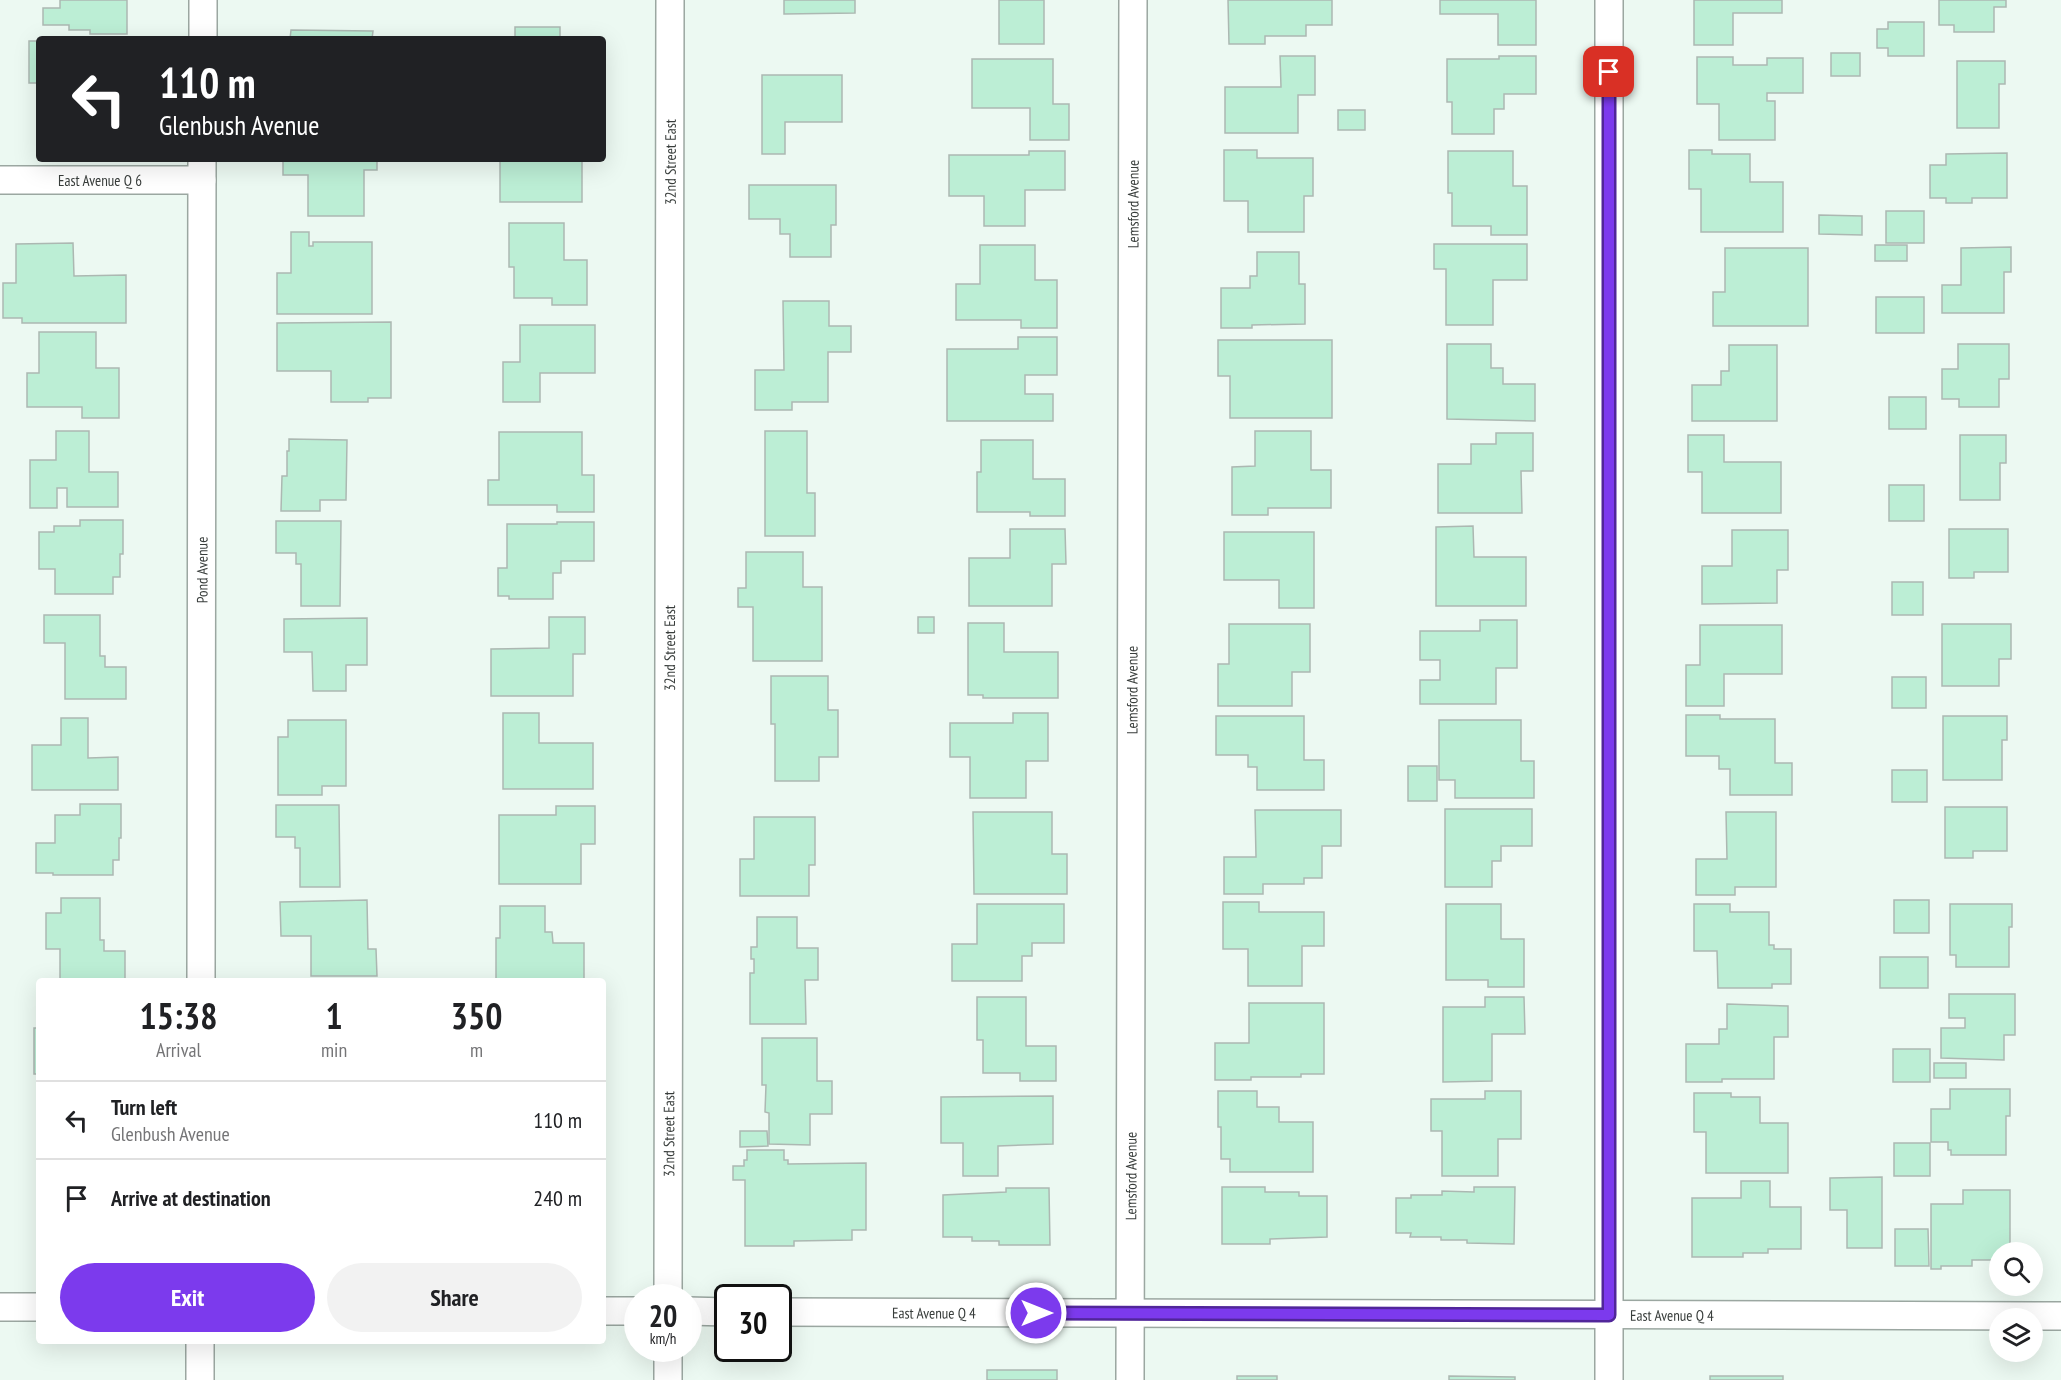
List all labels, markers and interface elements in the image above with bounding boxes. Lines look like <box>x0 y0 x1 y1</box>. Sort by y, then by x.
pin <box>1583 46 1634 97</box>
text: 110 m <box>159 55 256 110</box>
icon: arrive <box>1592 55 1625 88</box>
icon: left <box>60 60 138 138</box>
text: Glenbush Avenue <box>159 108 319 142</box>
street label: 32nd Street East <box>660 119 679 205</box>
street label: Lemsford Avenue <box>1123 160 1142 248</box>
street label: East Avenue Q 6 <box>58 171 142 190</box>
street label: Pond Avenue <box>192 537 211 603</box>
street label: 32nd Street East <box>659 605 679 691</box>
street label: Lemsford Avenue <box>1122 646 1141 734</box>
text: 15:38 <box>140 992 217 1039</box>
text: 1 <box>325 992 343 1039</box>
text: 350 <box>451 992 502 1039</box>
text: Arrival <box>156 1037 201 1063</box>
text: min <box>321 1037 347 1063</box>
text: m <box>470 1037 483 1063</box>
street label: 32nd Street East <box>659 1091 678 1177</box>
text: Turn left <box>111 1093 177 1121</box>
icon: left <box>60 1104 93 1137</box>
text: 110 m <box>533 1106 582 1134</box>
text: Glenbush Avenue <box>111 1121 230 1147</box>
street label: Lemsford Avenue <box>1121 1132 1140 1220</box>
icon: arrive <box>60 1182 93 1215</box>
text: Arrive at destination <box>111 1184 271 1212</box>
text: 240 m <box>533 1184 582 1212</box>
map controls <box>1989 1242 2043 1362</box>
button: search <box>1989 1242 2043 1296</box>
button: Exit <box>60 1263 315 1332</box>
button: Share <box>327 1263 582 1332</box>
position arrow <box>1004 1281 1068 1345</box>
speed limit sign: 30 <box>714 1284 792 1362</box>
text: 20 <box>649 1296 677 1335</box>
street label: East Avenue Q 4 <box>892 1303 976 1322</box>
street label: East Avenue Q 4 <box>1630 1305 1714 1324</box>
button: layers <box>1989 1308 2043 1362</box>
text: km/h <box>650 1329 676 1348</box>

